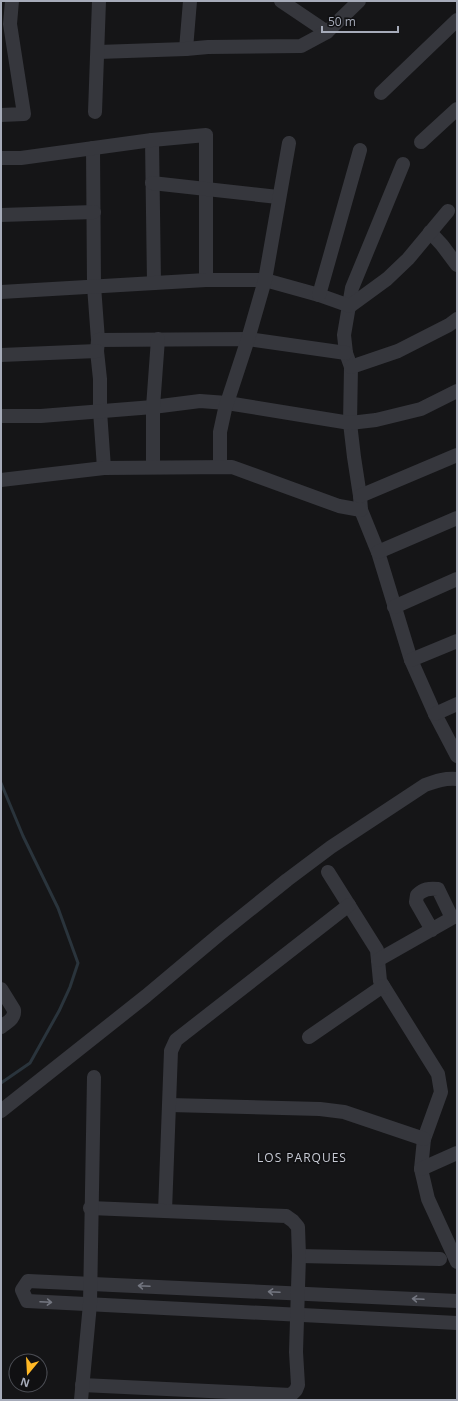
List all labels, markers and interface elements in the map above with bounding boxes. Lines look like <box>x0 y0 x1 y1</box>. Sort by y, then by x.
scale bar <box>322 8 398 34</box>
text: 50 m <box>328 13 356 30</box>
district label: LOS PARQUES <box>257 1149 347 1166</box>
one-way arrow <box>138 1282 151 1290</box>
one-way arrow <box>268 1288 281 1296</box>
one-way arrow <box>412 1295 425 1302</box>
one-way arrow <box>39 1298 52 1305</box>
north arrow <box>8 1353 48 1393</box>
text: N <box>18 1374 31 1392</box>

